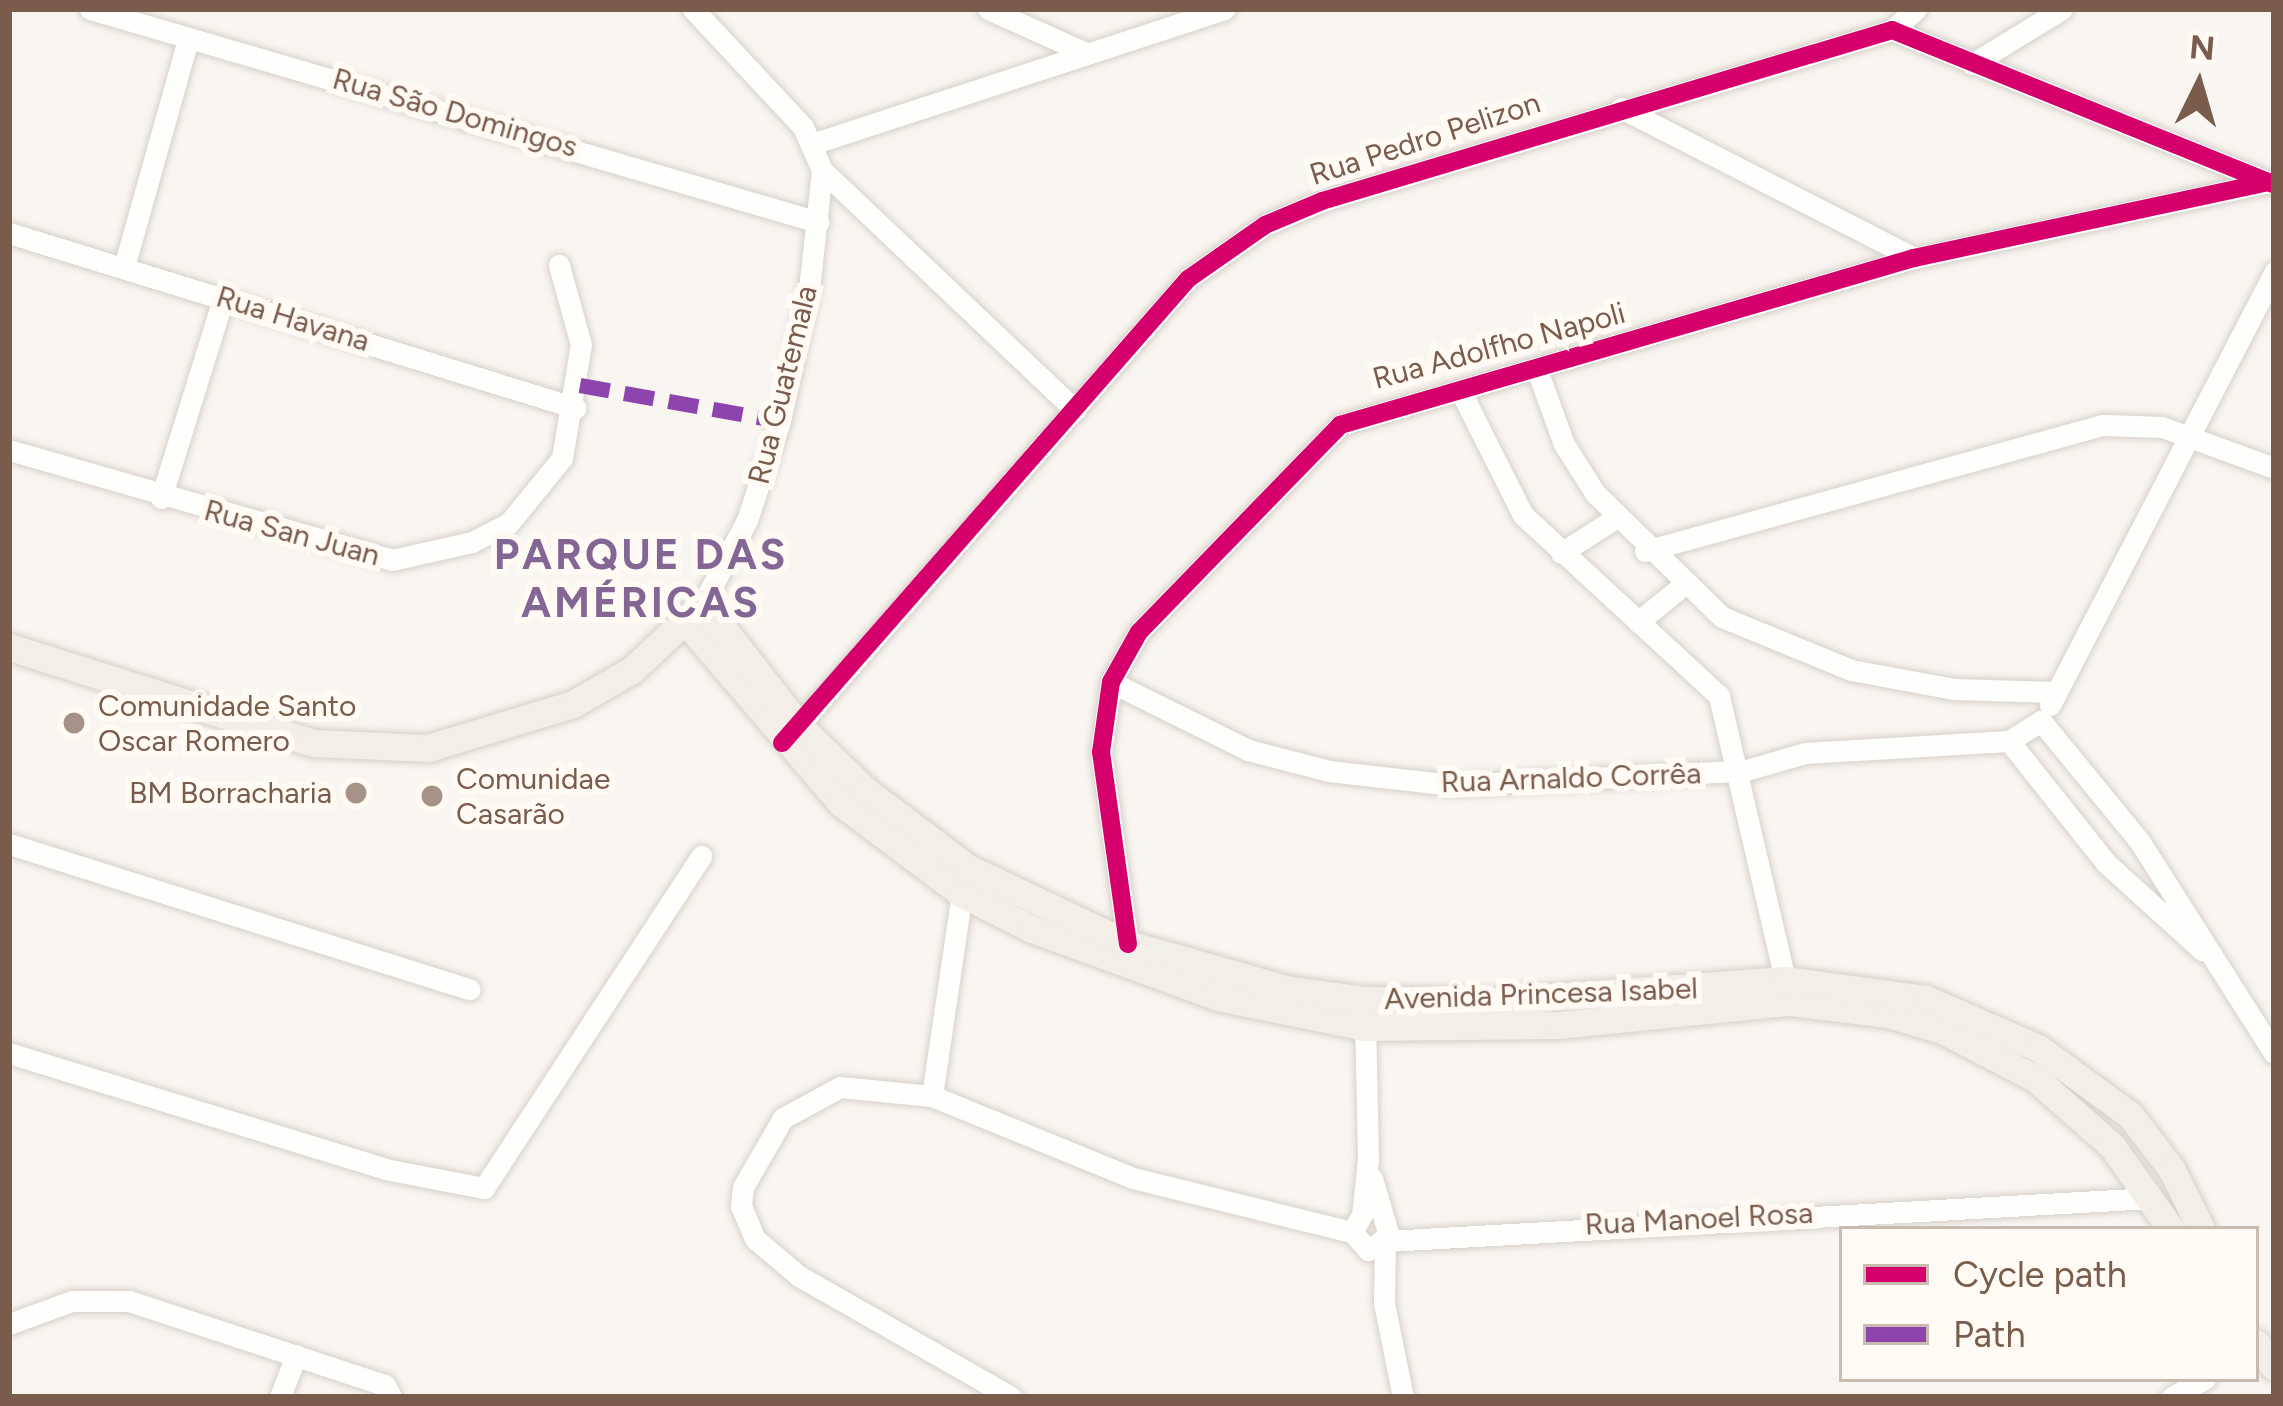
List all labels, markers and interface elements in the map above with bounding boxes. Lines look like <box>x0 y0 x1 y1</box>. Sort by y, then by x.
north arrow <box>2139 24 2259 144</box>
text: N <box>2188 27 2217 68</box>
street label: Rua São Domingos <box>328 61 582 165</box>
street label: Rua Pedro Pelizon <box>1305 85 1545 193</box>
street label: Rua Havana <box>212 279 374 359</box>
street label: Rua Guatemala <box>741 282 825 488</box>
street label: Rua Adolfho Napoli <box>1369 295 1629 397</box>
street label: Rua San Juan <box>200 492 384 574</box>
district label: PARQUE DAS AMÉRICAS <box>494 530 788 628</box>
place label: Comunidade Santo Oscar Romero <box>98 688 356 758</box>
marker: Comunidade Santo Oscar Romero <box>61 710 87 736</box>
street label: Rua Arnaldo Corrêa <box>1440 755 1702 801</box>
place label: Comunidae Casarão <box>456 761 610 832</box>
place label: BM Borracharia <box>129 775 332 811</box>
marker: BM Borracharia <box>343 780 369 806</box>
marker: Comunidae Casarão <box>419 783 445 809</box>
street label: Avenida Princesa Isabel <box>1384 971 1698 1017</box>
street label: Rua Manoel Rosa <box>1584 1195 1814 1243</box>
legend <box>1839 1226 2259 1382</box>
text: Cycle path <box>1953 1253 2127 1296</box>
text: Path <box>1953 1313 2026 1356</box>

